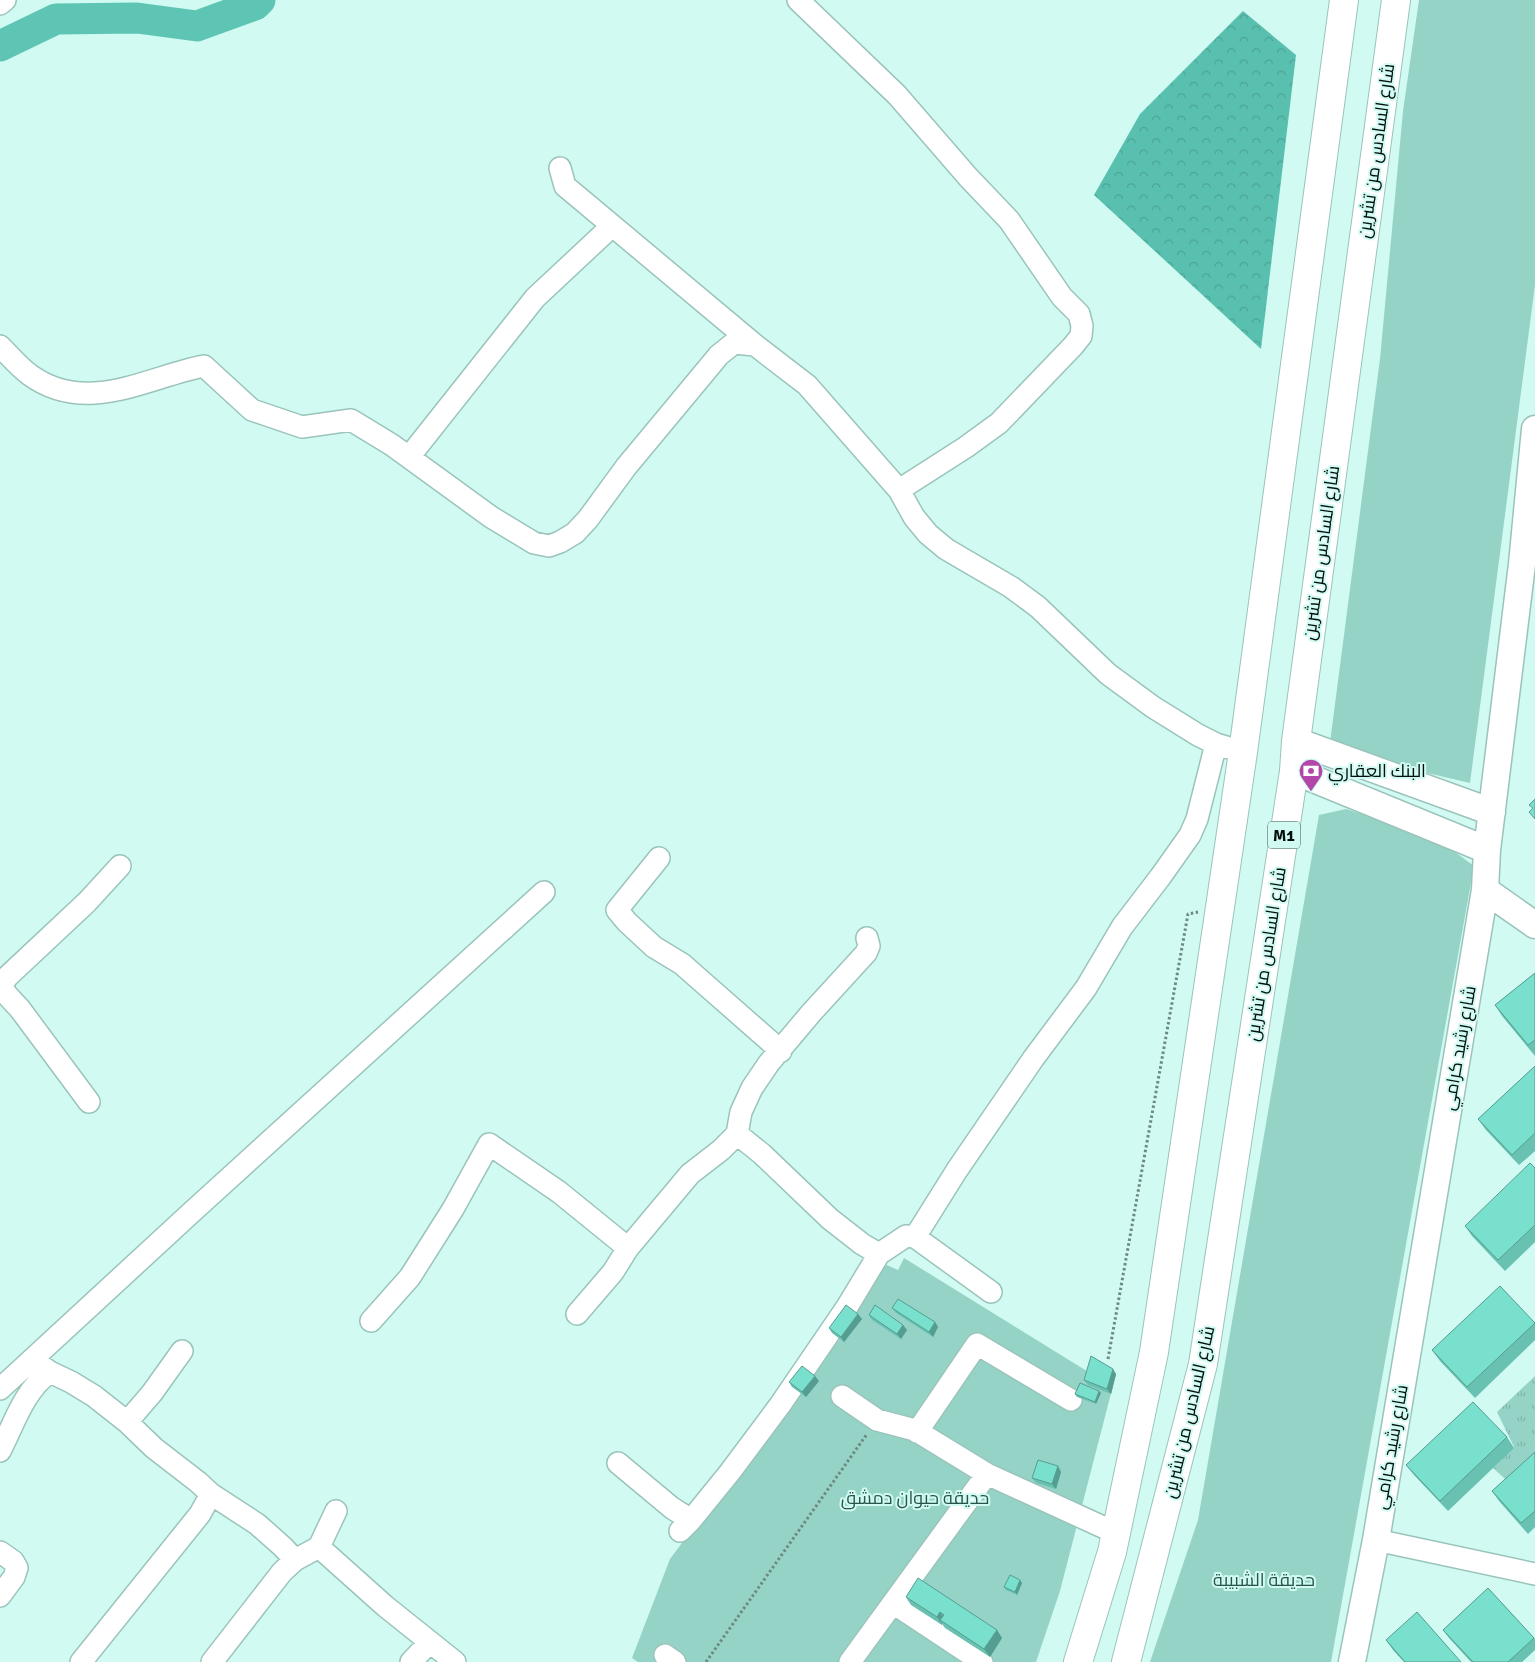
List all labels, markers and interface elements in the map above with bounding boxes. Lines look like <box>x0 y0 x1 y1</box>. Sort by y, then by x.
street label: شارع السادس من تشرين <box>1353 62 1400 240</box>
street label: شارع السادس من تشرين <box>1298 464 1345 642</box>
bank icon: البنك العقاري <box>1298 758 1324 792</box>
place label: البنك العقاري <box>1328 760 1426 785</box>
road number: M1 <box>1268 822 1300 848</box>
street label: شارع السادس من تشرين <box>1241 865 1292 1043</box>
street label: شارع رشيد كرامي <box>1437 984 1484 1113</box>
street label: شارع السادس من تشرين <box>1158 1324 1221 1501</box>
street label: شارع رشيد كرامي <box>1369 1383 1416 1512</box>
park label: حديقة حيوان دمشق <box>841 1487 989 1510</box>
park label: حديقة الشبيبة <box>1213 1569 1315 1591</box>

